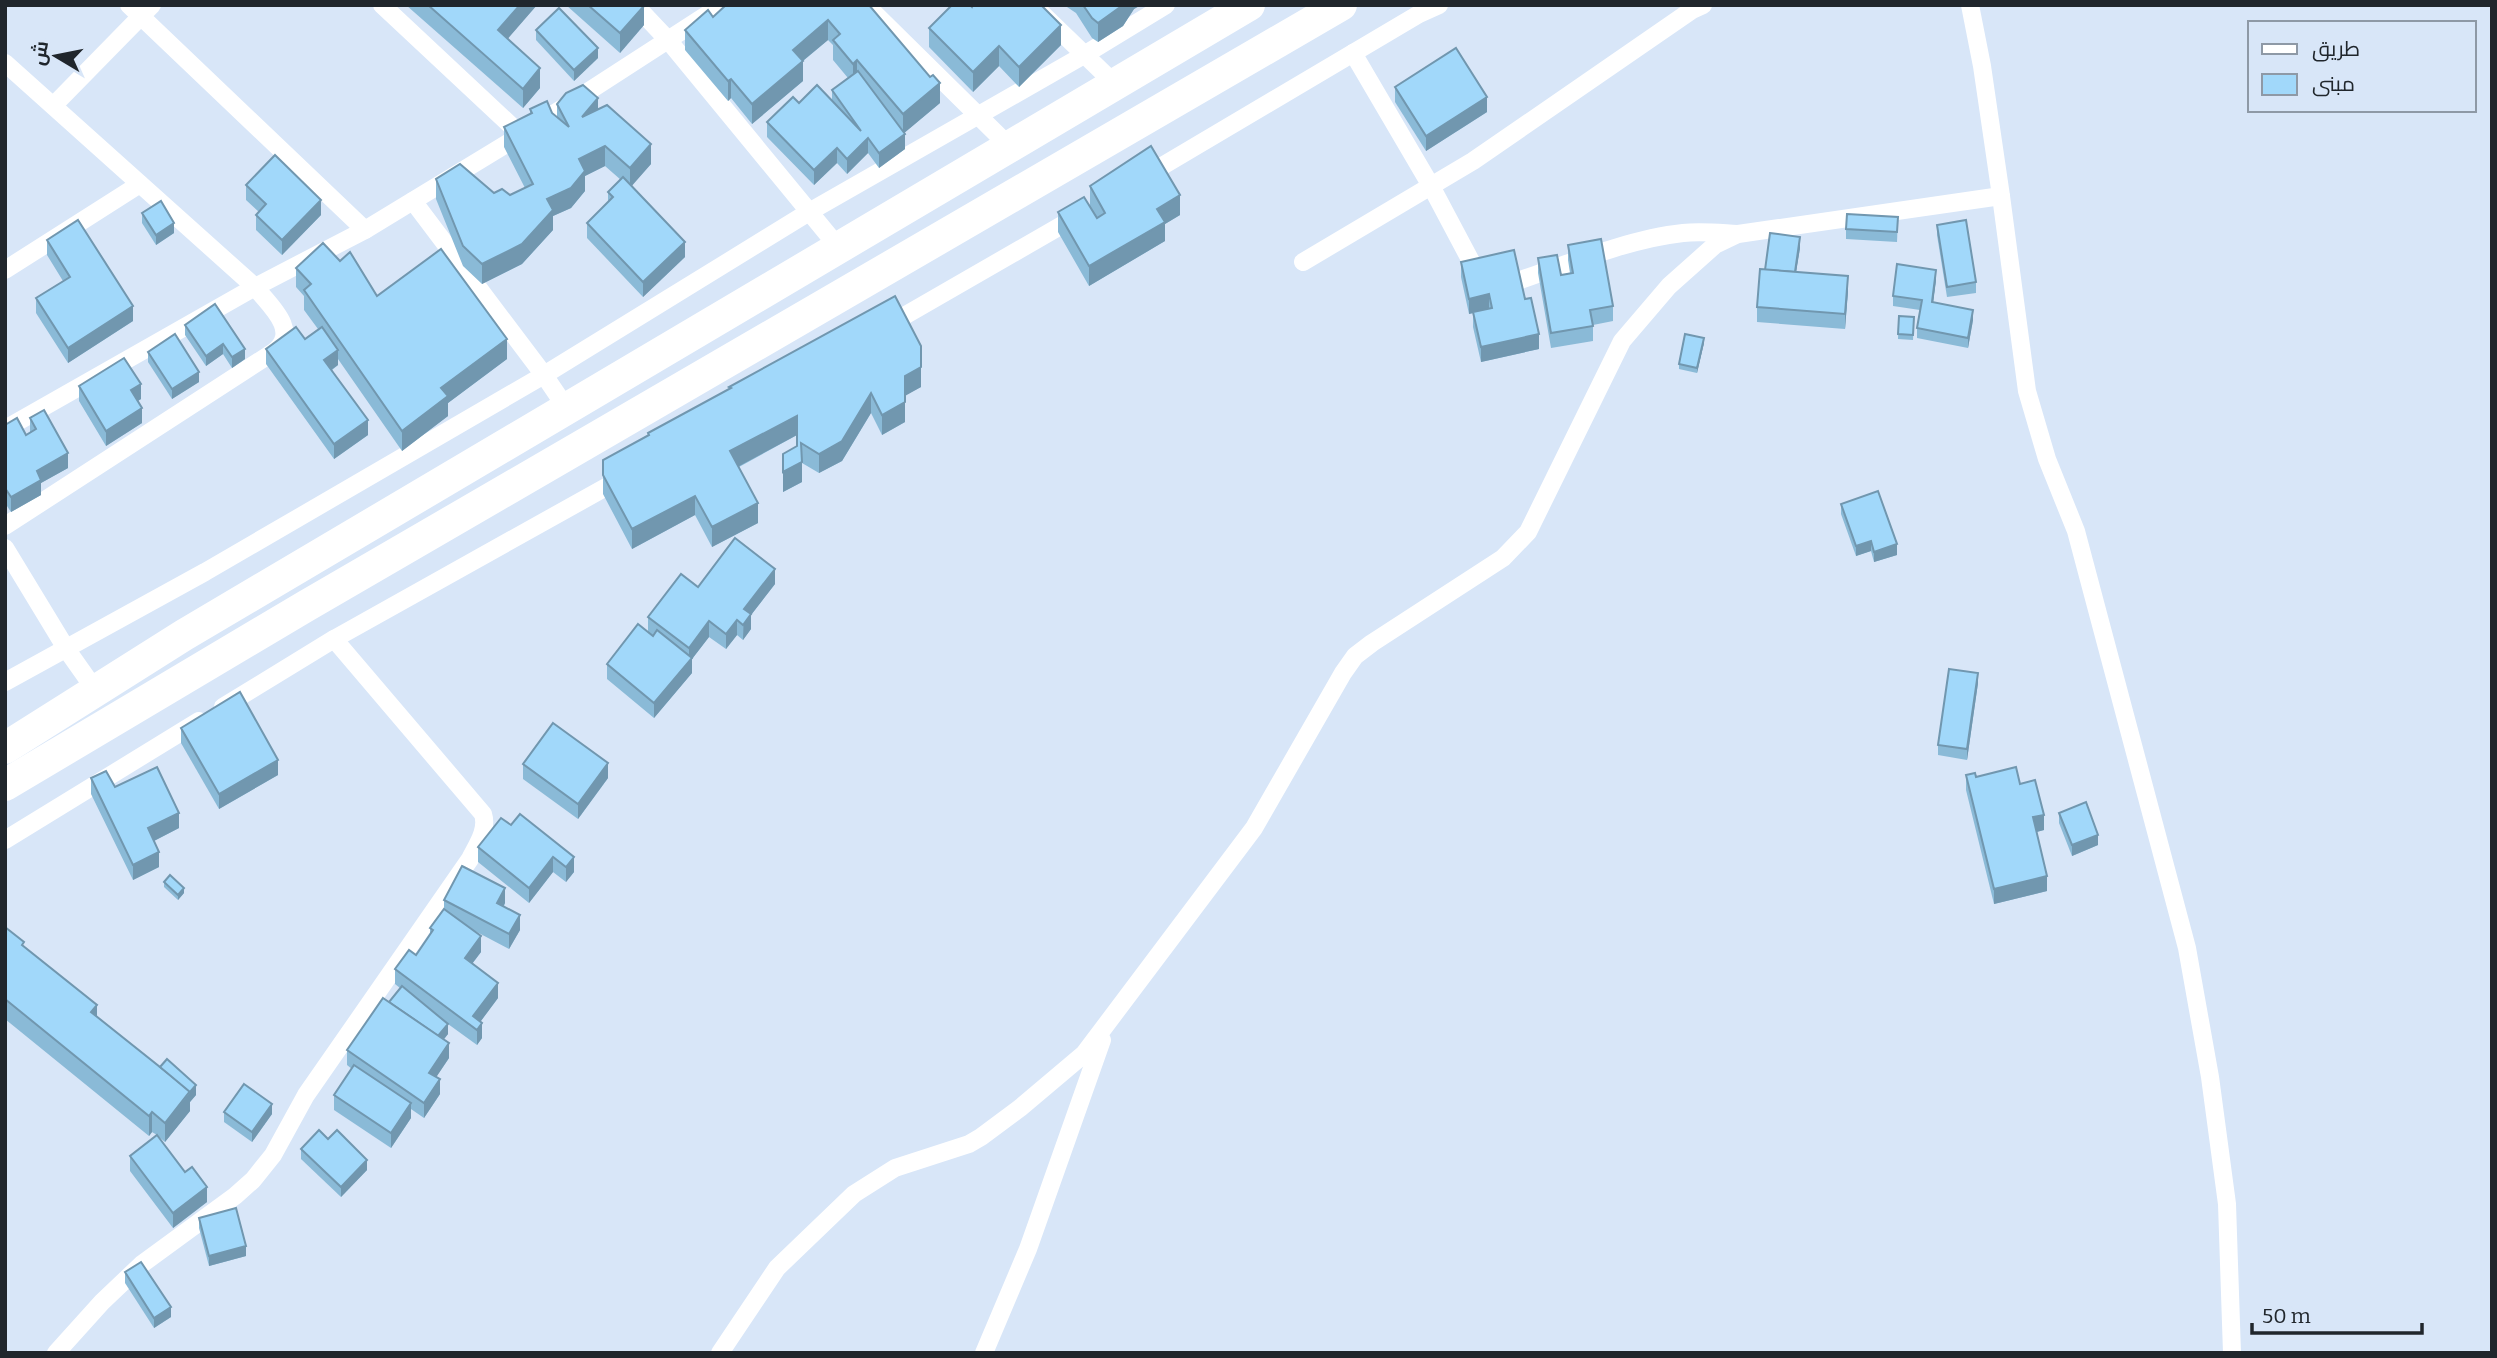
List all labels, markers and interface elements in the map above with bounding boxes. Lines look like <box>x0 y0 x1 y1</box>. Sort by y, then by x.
north arrow <box>21 21 91 91</box>
legend <box>2248 21 2476 112</box>
text: طريق <box>2312 36 2360 62</box>
text: ش <box>26 39 53 67</box>
text: مبنى <box>2312 71 2355 97</box>
scale bar <box>2252 1292 2422 1336</box>
text: 50 m <box>2262 1303 2311 1329</box>

